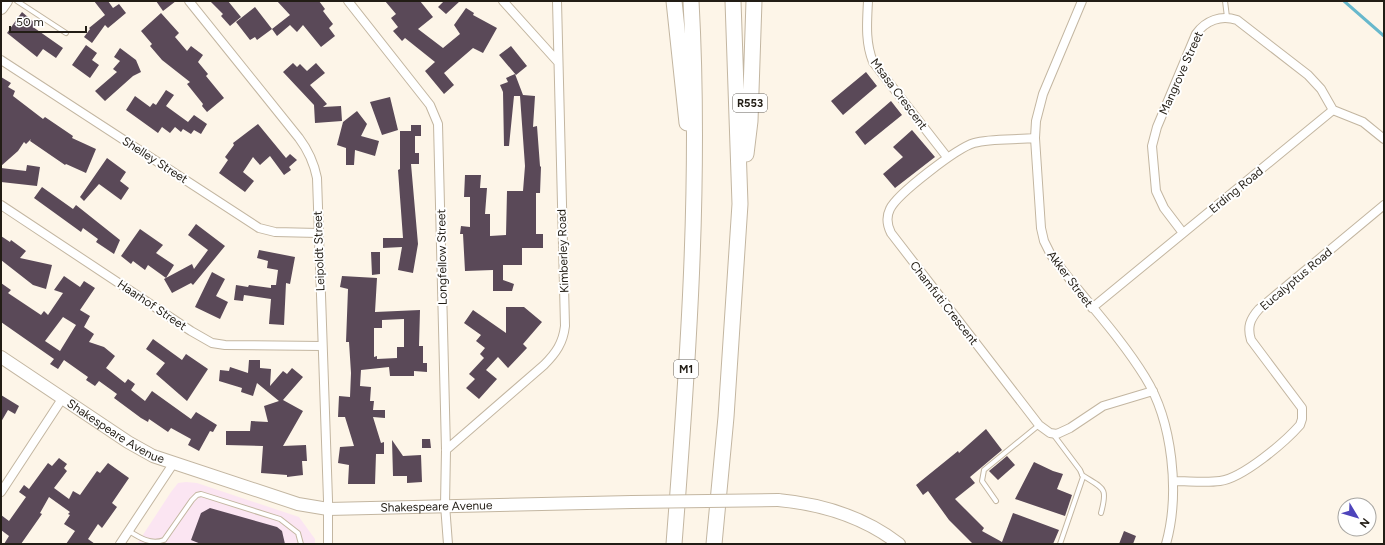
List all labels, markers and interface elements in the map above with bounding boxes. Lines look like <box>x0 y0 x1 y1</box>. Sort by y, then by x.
scale bar <box>10 8 86 34</box>
text: 50 m <box>16 15 44 29</box>
street label: Mangrove Street <box>1156 29 1206 117</box>
street label: Msasa Crescent <box>868 56 931 133</box>
road number: R553 <box>733 94 767 112</box>
street label: Shelley Street <box>120 134 191 187</box>
street label: Erding Road <box>1206 164 1266 216</box>
street label: Longfellow Street <box>434 208 450 305</box>
street label: Kimberley Road <box>555 209 571 293</box>
street label: Leipoldt Street <box>311 210 327 291</box>
street label: Eucalyptus Road <box>1257 245 1335 313</box>
street label: Akker Street <box>1044 248 1096 310</box>
street label: Chamfuti Crescent <box>907 258 981 348</box>
street label: Haarhof Street <box>115 277 189 333</box>
road number: M1 <box>674 360 698 378</box>
street label: Shakespeare Avenue <box>64 396 167 466</box>
north arrow <box>1337 497 1377 537</box>
street label: Shakespeare Avenue <box>380 498 493 515</box>
text: N <box>1357 515 1372 530</box>

